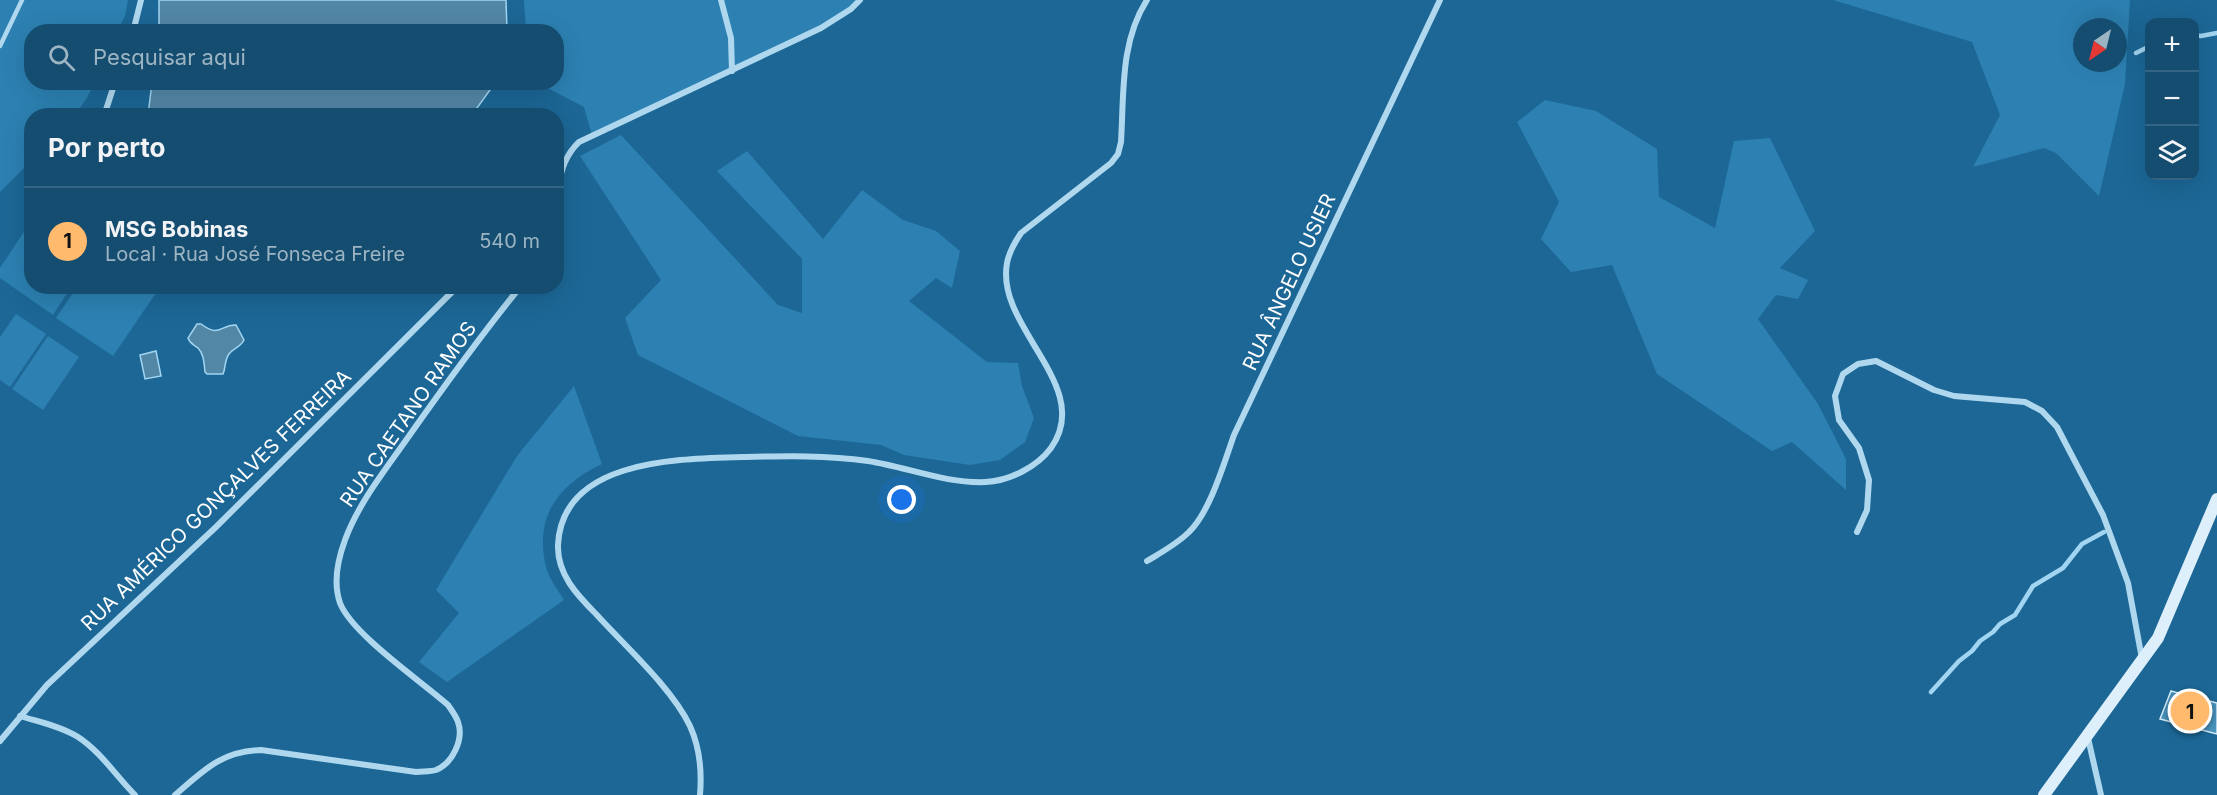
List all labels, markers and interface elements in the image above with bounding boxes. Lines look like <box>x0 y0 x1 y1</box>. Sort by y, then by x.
north arrow <box>2073 18 2127 72</box>
map controls <box>2145 18 2199 180</box>
button: + <box>2145 18 2199 72</box>
search box <box>24 24 564 90</box>
icon: search <box>45 41 78 74</box>
text: Pesquisar aqui <box>93 44 246 70</box>
button: − <box>2145 72 2199 126</box>
button: layers <box>2145 126 2199 180</box>
text: Por perto <box>48 132 166 163</box>
street label: RUA ÂNGELO USIER <box>1238 190 1341 374</box>
text: MSG Bobinas <box>105 216 248 242</box>
text: 1 <box>63 229 72 253</box>
text: 540 m <box>479 229 540 253</box>
text: Local · Rua José Fonseca Freire <box>105 242 405 266</box>
street label: RUA CAETANO RAMOS <box>335 317 481 511</box>
street label: RUA AMÉRICO GONÇALVES FERREIRA <box>75 364 356 636</box>
your location <box>887 485 916 514</box>
pin: 1 <box>2170 688 2210 734</box>

